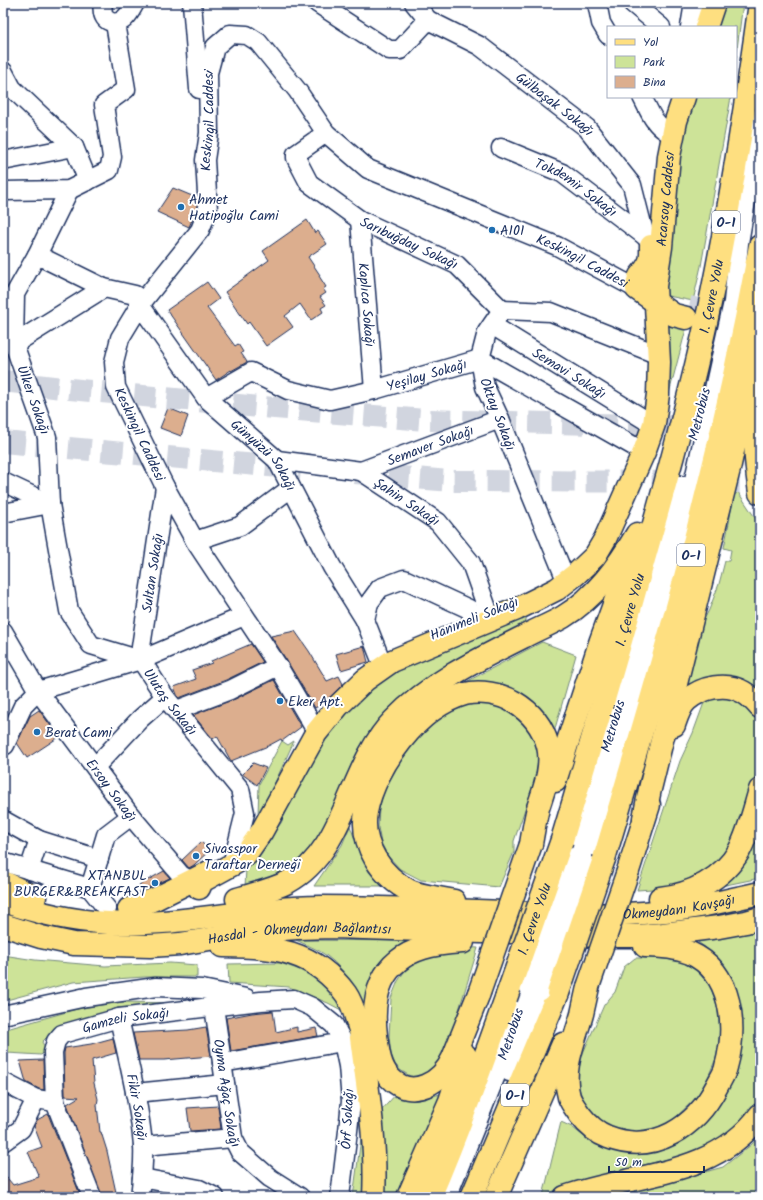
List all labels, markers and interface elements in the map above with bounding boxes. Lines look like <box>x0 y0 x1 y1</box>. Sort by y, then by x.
legend <box>607 26 737 98</box>
text: Yol <box>643 33 658 52</box>
text: Park <box>643 53 665 72</box>
street label: Keskingil Caddesi <box>195 67 221 172</box>
street label: Gülbaşak Sokağı <box>510 67 600 141</box>
text: Bina <box>643 73 666 92</box>
street label: Acarsoy Caddesi <box>651 149 682 247</box>
street label: Tokdemir Sokağı <box>531 153 622 223</box>
place label: Ahmet Hatipoğlu Cami <box>189 189 279 227</box>
marker: Ahmet Hatipoğlu Cami <box>176 202 186 212</box>
street label: Sarıbuğday Sokağı <box>356 211 462 276</box>
road number: O-1 <box>712 211 740 233</box>
place label: A101 <box>500 220 524 242</box>
marker: A101 <box>487 225 497 235</box>
street label: Keskingil Caddesi <box>533 229 633 295</box>
street label: 1. Çevre Yolu <box>694 257 731 336</box>
street label: Kaplıca Sokağı <box>352 262 380 348</box>
street label: Semavi Sokağı <box>528 342 610 405</box>
street label: Yeşilay Sokağı <box>384 353 470 398</box>
street label: Ülker Sokağı <box>10 362 55 438</box>
street label: Oktay Sokağı <box>473 375 521 454</box>
street label: Keskingil Caddesi <box>108 384 171 486</box>
street label: Metrobüs <box>683 385 717 443</box>
street label: Günyüzü Sokağı <box>225 414 301 496</box>
street label: Semaver Sokağı <box>384 420 478 472</box>
street label: Şahin Sokağı <box>369 472 444 533</box>
street label: Sultan Sokağı <box>136 531 170 614</box>
road number: O-1 <box>677 544 705 566</box>
street label: 1. Çevre Yolu <box>610 571 652 649</box>
street label: Hanımeli Sokağı <box>427 591 522 647</box>
street label: Ulutaş Sokağı <box>137 664 202 741</box>
place label: Eker Apt. <box>288 691 343 713</box>
marker: Eker Apt. <box>275 696 285 706</box>
street label: Metrobüs <box>595 697 632 755</box>
place label: Berat Cami <box>45 722 113 744</box>
marker: Berat Cami <box>32 727 42 737</box>
street label: Ersoy Sokağı <box>80 754 142 828</box>
place label: Sivasspor Taraftar Derneği <box>204 838 301 876</box>
marker: Sivasspor Taraftar Derneği <box>191 851 201 861</box>
place label: XTANBUL BURGER&BREAKFAST <box>14 865 149 903</box>
marker: XTANBUL BURGER&BREAKFAST <box>150 878 160 888</box>
street label: 1. Çevre Yolu <box>512 880 558 958</box>
street label: Okmeydanı Kavşağı <box>622 889 738 926</box>
street label: Hasdal - Okmeydanı Bağlantısı <box>206 917 392 951</box>
street label: Gamzeli Sokağı <box>80 1002 171 1040</box>
street label: Metrobüs <box>492 1005 530 1063</box>
street label: Oyma Ağaç Sokağı <box>207 1038 246 1152</box>
street label: Fikir Sokağı <box>120 1072 153 1142</box>
road number: O-1 <box>501 1084 529 1106</box>
street label: Örf Sokağı <box>335 1088 361 1150</box>
scale bar <box>609 1148 704 1174</box>
text: 50 m <box>615 1153 642 1172</box>

